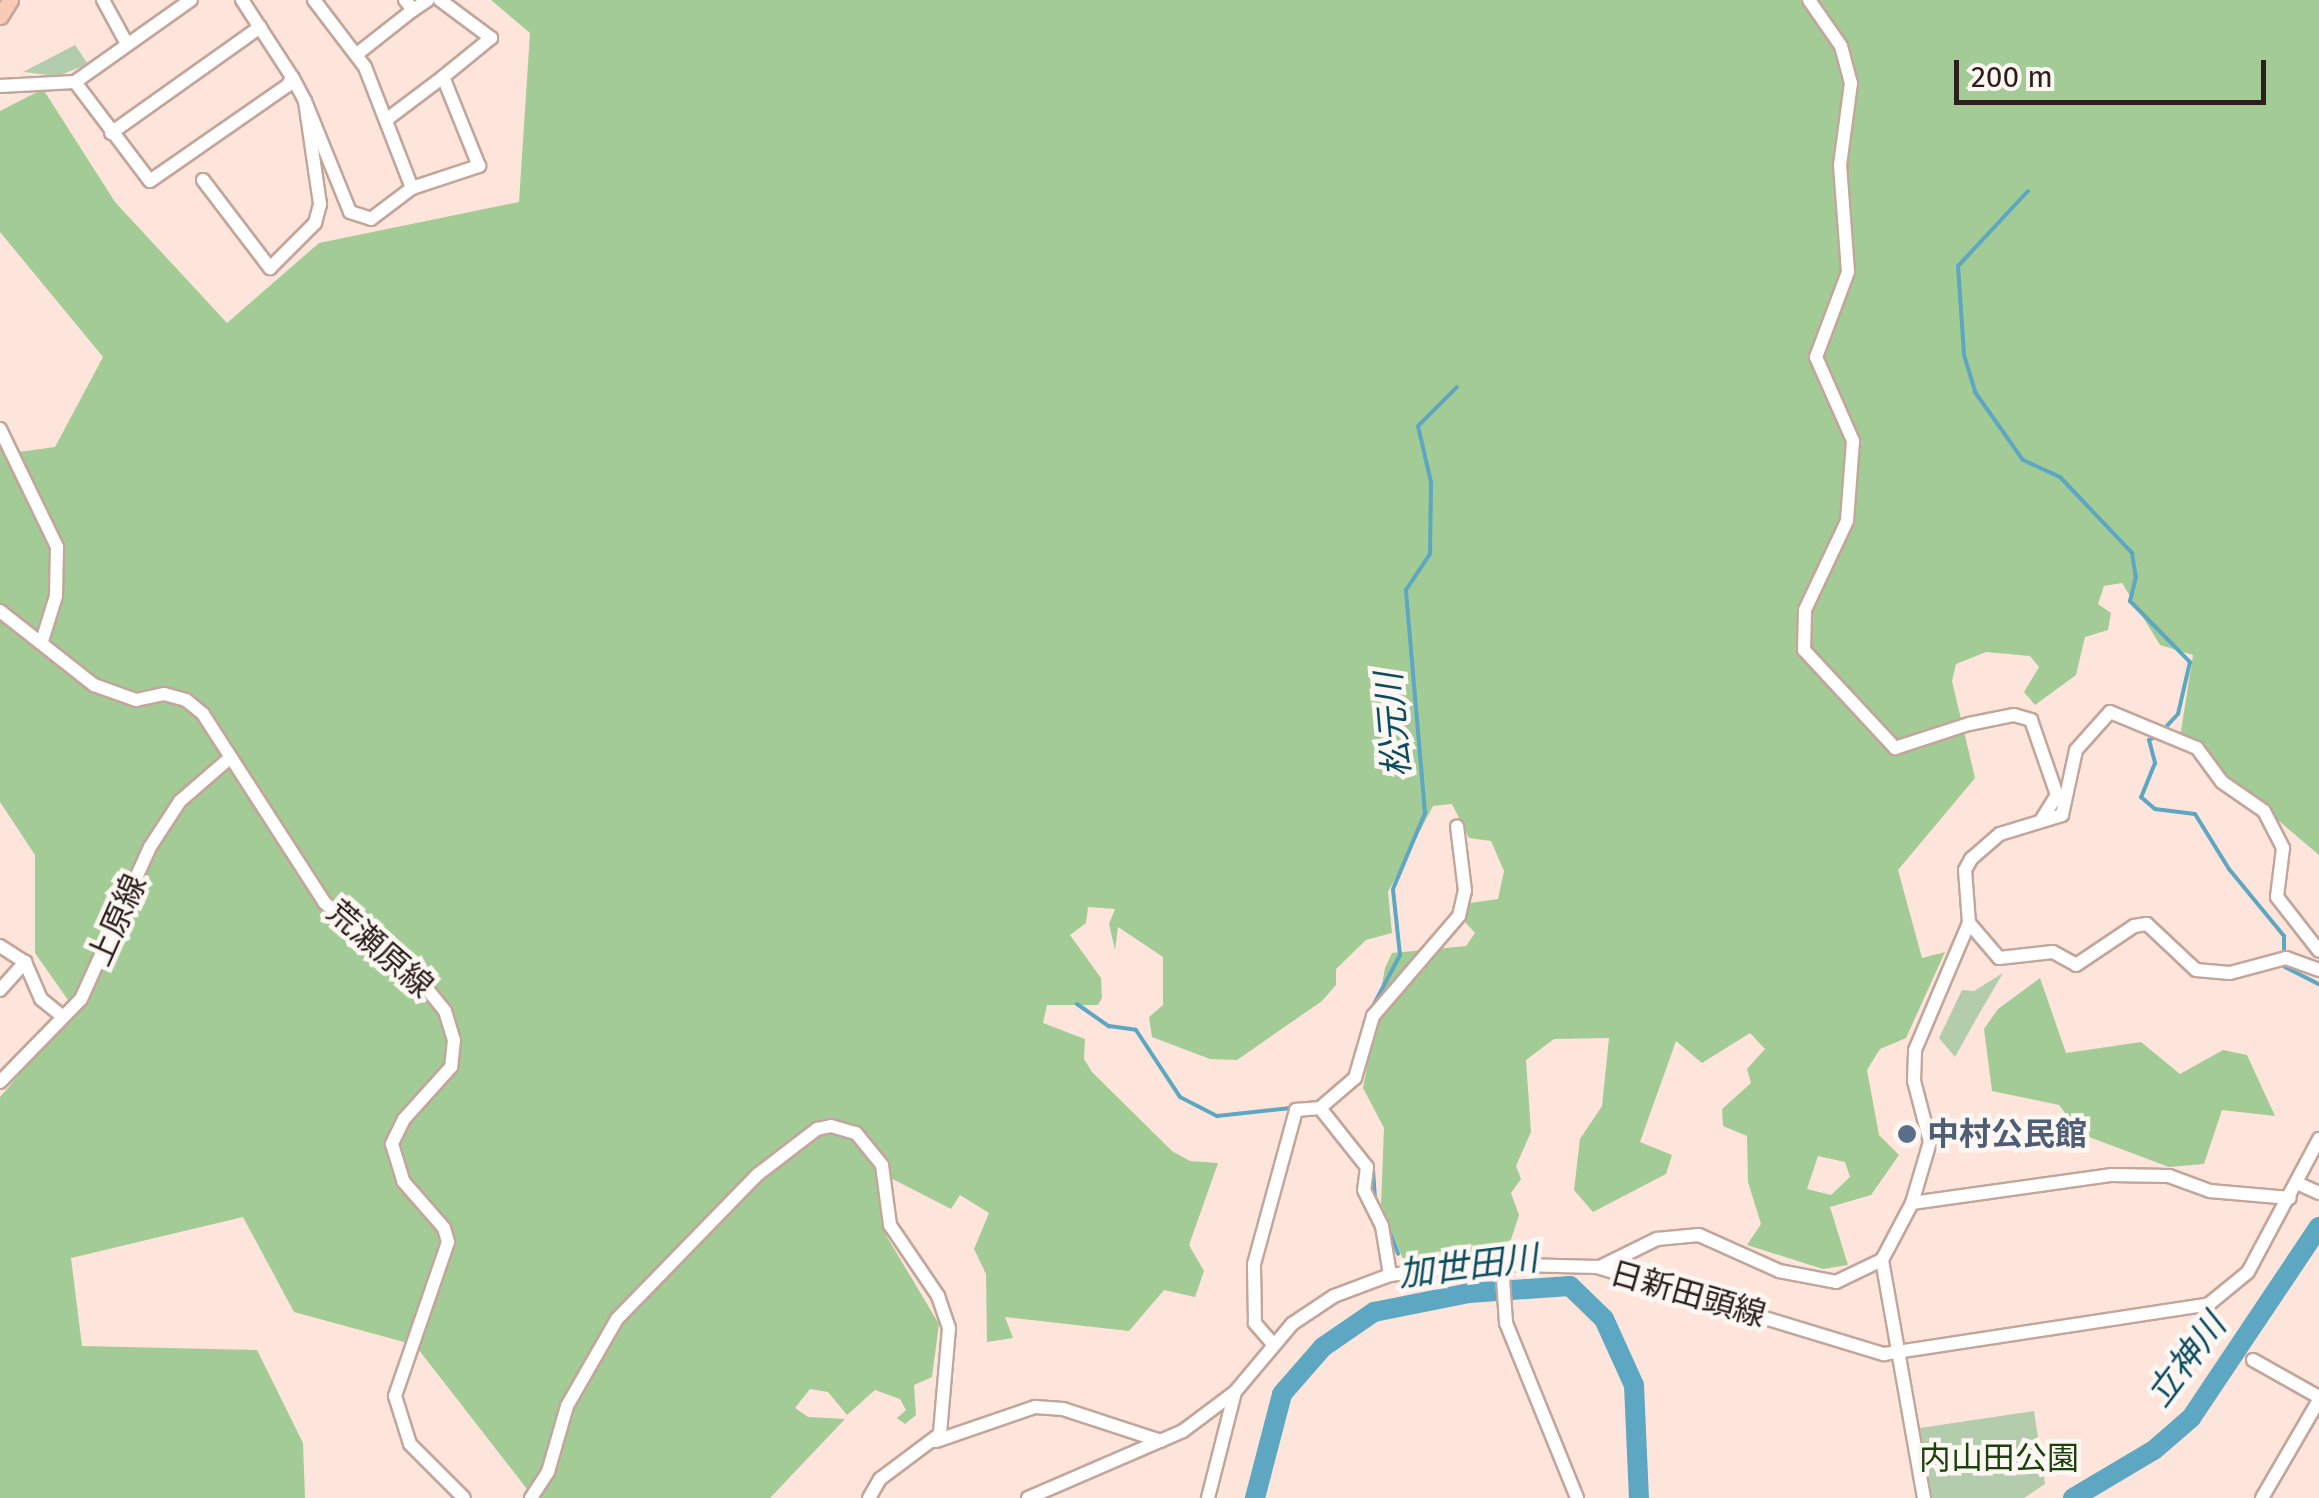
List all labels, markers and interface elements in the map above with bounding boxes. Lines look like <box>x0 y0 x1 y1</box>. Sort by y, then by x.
scale bar <box>1959 40 2272 102</box>
text: 200 m <box>1971 59 2053 95</box>
water label: 松元川 <box>1368 671 1418 779</box>
street label: 上原線 <box>80 868 154 972</box>
street label: 荒瀬原線 <box>319 893 441 1005</box>
place label: 中村公民館 <box>1927 1115 2087 1153</box>
marker: 中村公民館 <box>1896 1123 1918 1145</box>
water label: 加世田川 <box>1396 1237 1540 1295</box>
street label: 日新田頭線 <box>1606 1253 1770 1335</box>
water label: 立神川 <box>2138 1305 2234 1415</box>
park label: 内山田公園 <box>1919 1439 2079 1477</box>

